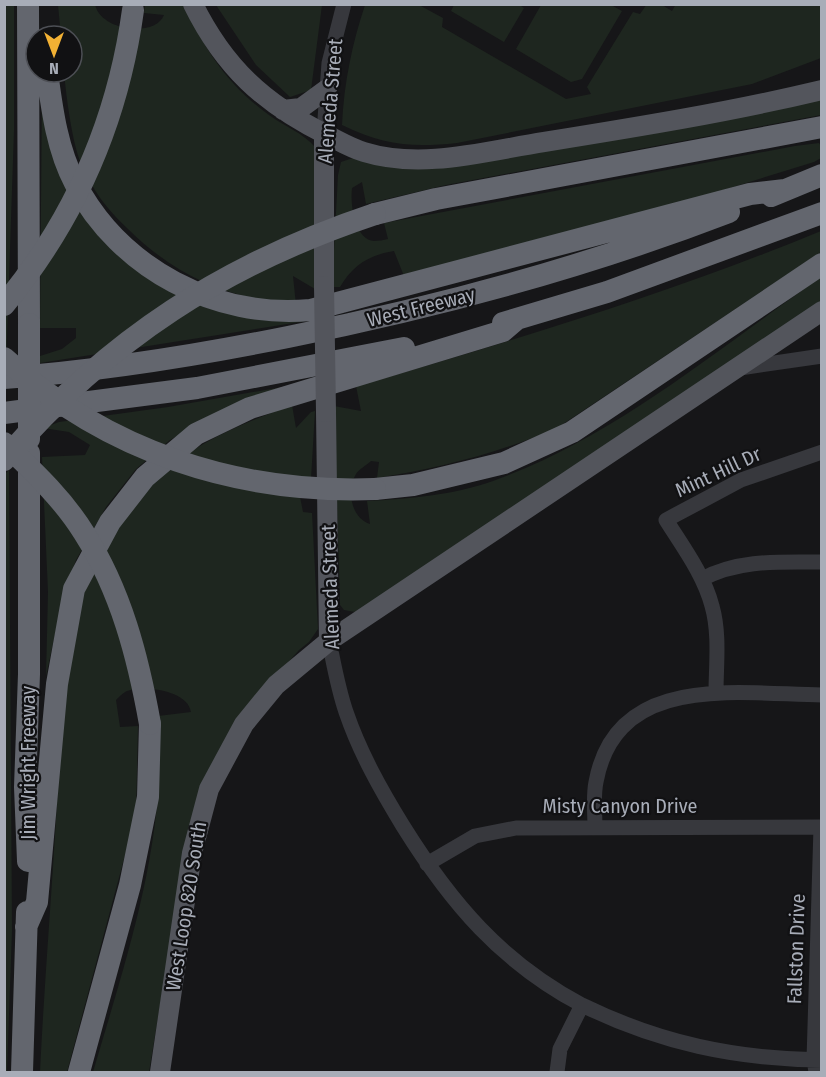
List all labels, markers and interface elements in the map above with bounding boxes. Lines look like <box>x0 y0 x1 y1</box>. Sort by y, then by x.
north arrow <box>24 24 84 84</box>
street label: Alemeda Street <box>313 37 347 164</box>
text: N <box>49 59 59 78</box>
street label: West Freeway <box>365 282 477 332</box>
street label: Mint Hill Dr <box>671 442 765 502</box>
street label: Alemeda Street <box>316 524 344 650</box>
street label: Jim Wright Freeway <box>16 686 40 840</box>
street label: Misty Canyon Drive <box>543 794 698 818</box>
street label: West Loop 820 South <box>161 820 211 992</box>
street label: Fallston Drive <box>782 893 810 1005</box>

